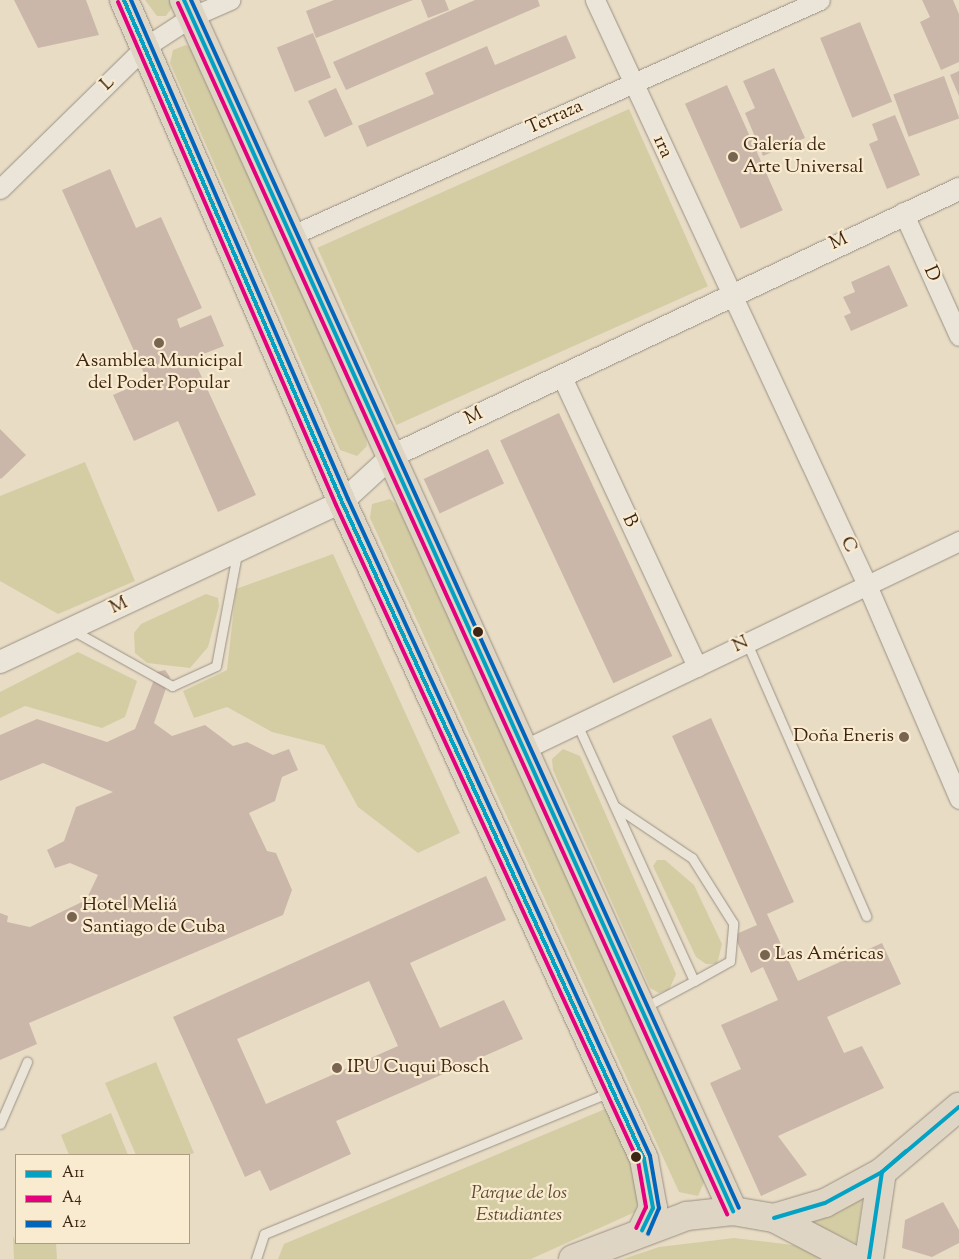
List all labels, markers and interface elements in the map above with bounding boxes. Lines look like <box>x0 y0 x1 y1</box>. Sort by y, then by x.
street label: L <box>96 72 120 96</box>
street label: Terraza <box>523 95 587 141</box>
street label: 1ra <box>647 132 677 162</box>
place label: Galería de Arte Universal <box>743 135 863 179</box>
marker: Galería de Arte Universal <box>727 151 739 163</box>
street label: M <box>826 228 852 256</box>
street label: D <box>918 262 944 286</box>
marker: Asamblea Municipal del Poder Popular <box>153 337 165 349</box>
place label: Asamblea Municipal del Poder Popular <box>75 351 243 395</box>
street label: M <box>461 403 487 431</box>
street label: B <box>616 511 642 531</box>
street label: C <box>834 533 862 557</box>
street label: M <box>106 592 132 620</box>
unlabelled marker <box>473 627 483 637</box>
street label: N <box>729 631 753 659</box>
place label: Doña Eneris <box>793 726 894 748</box>
marker: Doña Eneris <box>898 731 910 743</box>
place label: Hotel Meliá Santiago de Cuba <box>82 895 226 939</box>
marker: Hotel Meliá Santiago de Cuba <box>66 911 78 923</box>
place label: Las Américas <box>775 944 884 966</box>
marker: Las Américas <box>759 949 771 961</box>
place label: IPU Cuqui Bosch <box>347 1057 490 1079</box>
marker: IPU Cuqui Bosch <box>331 1062 343 1074</box>
unlabelled marker <box>631 1152 641 1162</box>
legend <box>15 1154 190 1244</box>
text: A11 <box>62 1163 84 1184</box>
park label: Parque de los Estudiantes <box>471 1183 567 1227</box>
text: A4 <box>62 1188 82 1209</box>
text: A12 <box>62 1213 86 1234</box>

